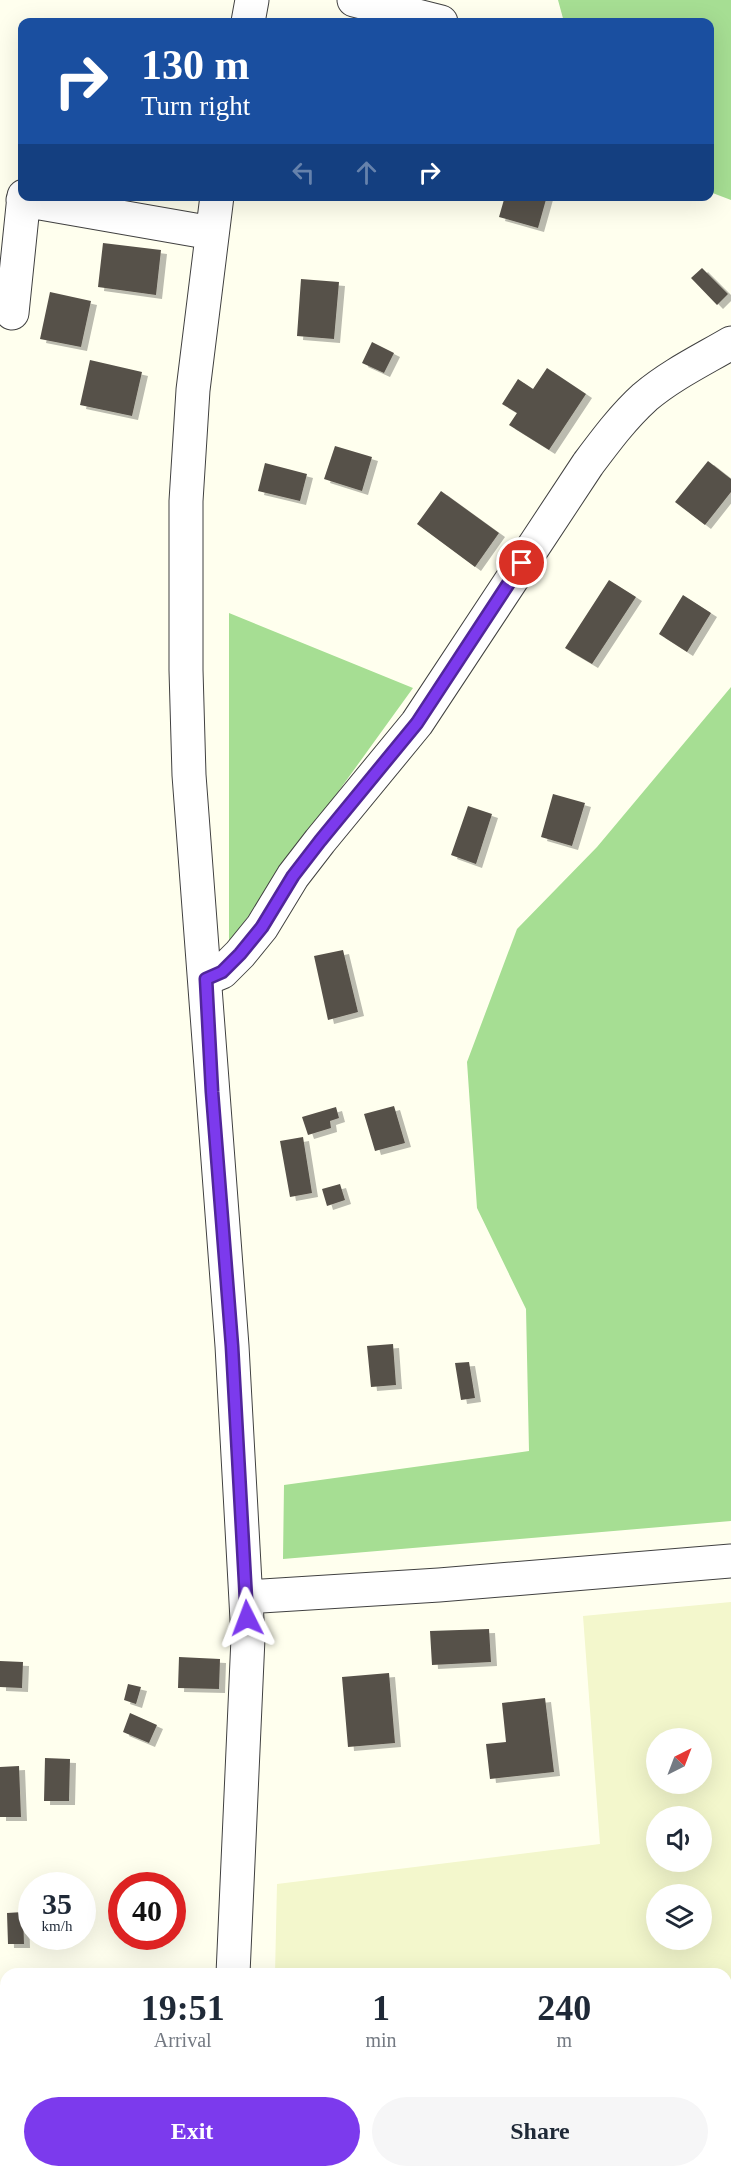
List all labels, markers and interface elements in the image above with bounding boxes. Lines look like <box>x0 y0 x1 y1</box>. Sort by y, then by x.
icon: right <box>42 42 120 120</box>
text: 130 m <box>141 42 250 88</box>
text: Turn right <box>141 91 250 121</box>
icon: left <box>287 156 320 189</box>
icon: ahead <box>350 156 383 189</box>
icon: right <box>413 156 446 189</box>
pin <box>496 537 547 588</box>
icon: arrive <box>505 546 538 579</box>
position arrow <box>215 1586 279 1650</box>
north arrow <box>646 1728 712 1794</box>
map controls <box>646 1728 712 1950</box>
button: sound <box>646 1806 712 1872</box>
speed limit sign: 40 <box>108 1872 186 1950</box>
button: layers <box>646 1884 712 1950</box>
text: 35 <box>42 1887 72 1920</box>
text: km/h <box>42 1918 72 1934</box>
text: 19:51 <box>141 1988 225 2028</box>
text: 1 <box>372 1988 390 2028</box>
text: 240 <box>537 1988 591 2028</box>
text: Arrival <box>154 2029 212 2051</box>
text: min <box>365 2029 397 2051</box>
text: m <box>557 2029 572 2051</box>
button: Exit <box>24 2097 360 2166</box>
button: Share <box>372 2097 708 2166</box>

